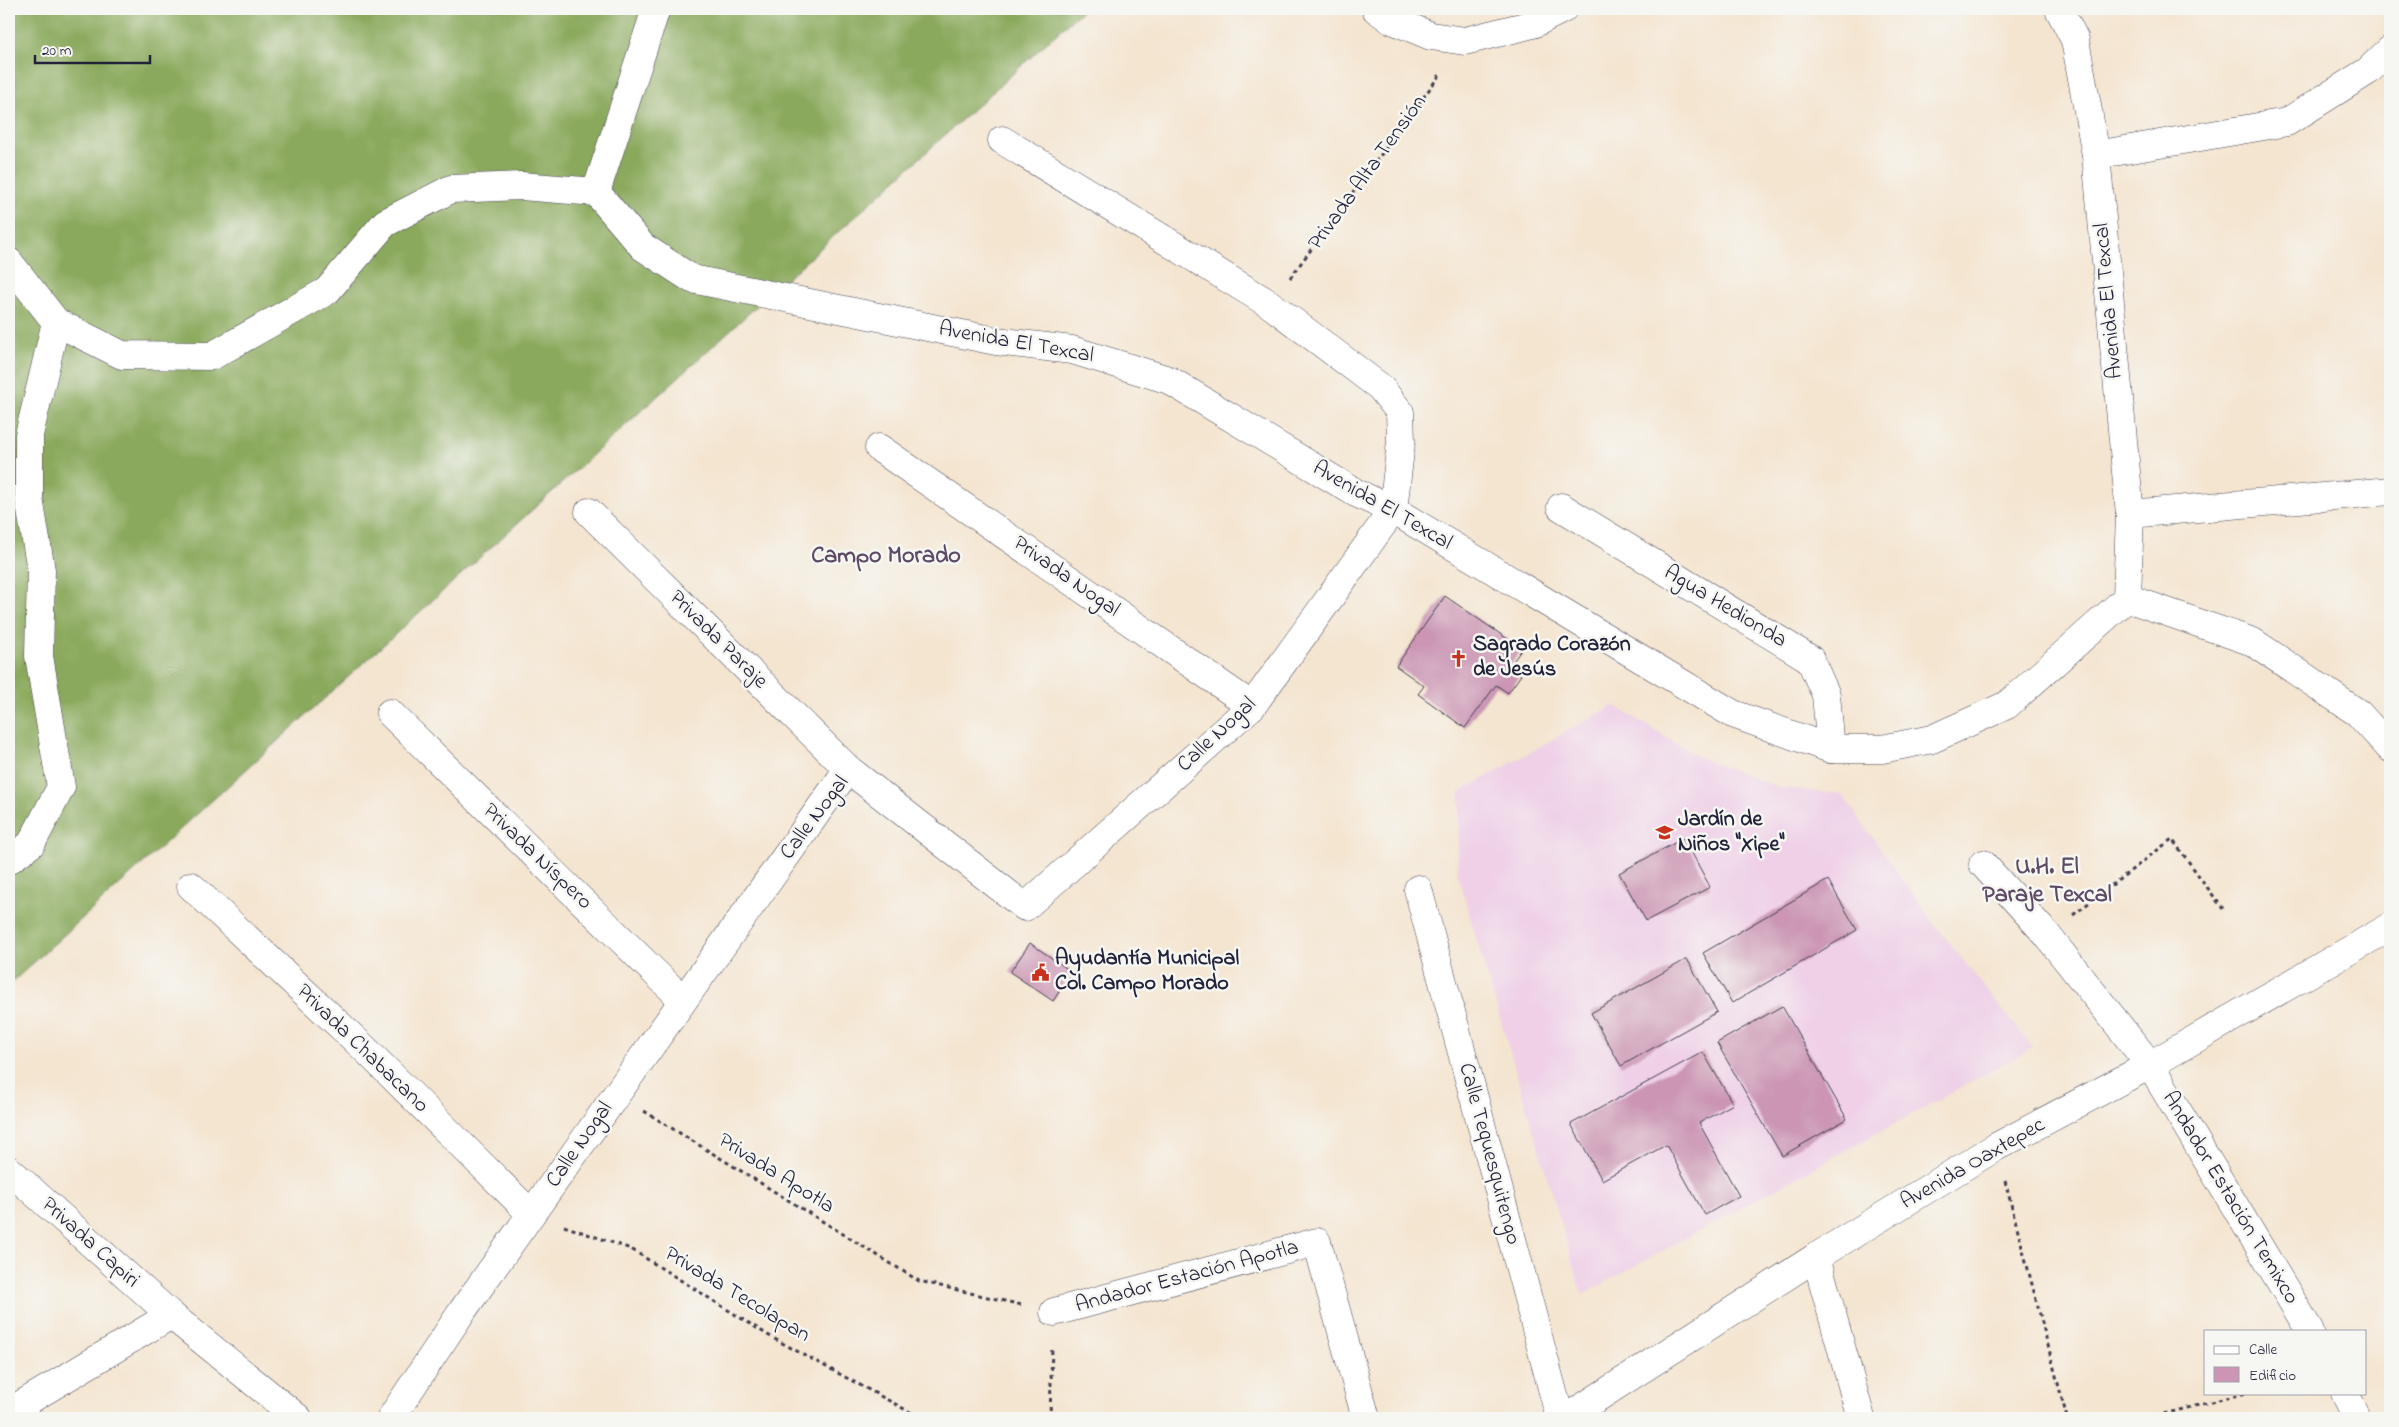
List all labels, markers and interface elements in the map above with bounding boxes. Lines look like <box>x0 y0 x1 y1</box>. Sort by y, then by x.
scale bar <box>35 32 150 64</box>
text: 20 m <box>42 40 72 62</box>
street label: Privada Alta Tensión <box>1301 89 1435 257</box>
street label: Avenida El Texcal <box>2086 222 2132 380</box>
street label: Avenida El Texcal <box>936 314 1096 372</box>
street label: Avenida El Texcal <box>1306 453 1458 559</box>
street label: Privada Nogal <box>1005 528 1126 627</box>
district label: Campo Morado <box>811 539 961 574</box>
street label: Agua Hedionda <box>1657 558 1793 657</box>
street label: Privada Paraje <box>661 583 775 697</box>
place label: Sagrado Corazón de Jesús <box>1473 629 1631 686</box>
church icon: Sagrado Corazón de Jesús <box>1449 648 1469 668</box>
street label: Calle Nogal <box>1170 690 1265 781</box>
street label: Calle Nogal <box>773 769 858 868</box>
street label: Privada Níspero <box>475 796 599 918</box>
place label: Jardín de Niños "Xipe" <box>1678 804 1785 861</box>
school or university icon: Jardín de Niños "Xipe" <box>1654 823 1674 843</box>
district label: U.H. El Paraje Texcal <box>1982 850 2112 913</box>
place label: Ayudantía Municipal Col. Campo Morado <box>1055 943 1239 1000</box>
public building icon: Ayudantía Municipal Col. Campo Morado <box>1031 962 1051 982</box>
street label: Privada Chabacano <box>288 977 436 1121</box>
street label: Calle Tequesquitengo <box>1448 1060 1529 1249</box>
street label: Andador Estación Temixco <box>2153 1085 2307 1311</box>
street label: Calle Nogal <box>539 1095 622 1195</box>
street label: Avenida Oaxtepec <box>1895 1109 2051 1218</box>
street label: Privada Apotla <box>711 1125 841 1223</box>
street label: Privada Capiri <box>34 1190 146 1296</box>
street label: Andador Estación Apotla <box>1072 1232 1302 1322</box>
street label: Privada Tecolapan <box>658 1239 816 1351</box>
legend <box>2204 1330 2366 1394</box>
text: Calle <box>2249 1339 2277 1361</box>
text: Edificio <box>2249 1365 2296 1387</box>

